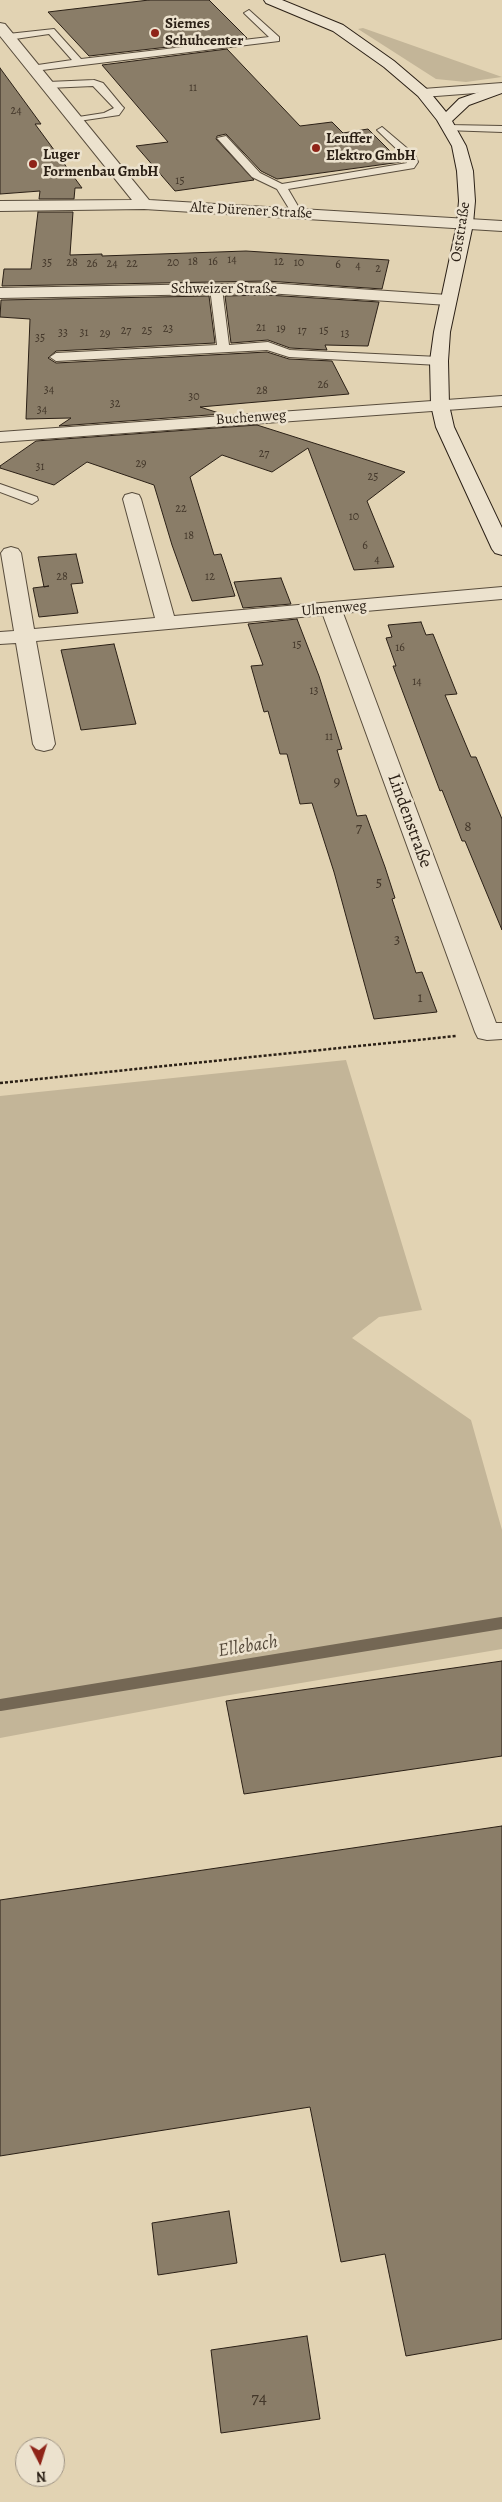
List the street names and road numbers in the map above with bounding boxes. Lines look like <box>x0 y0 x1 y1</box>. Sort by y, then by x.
street label: Alte Dürener Straße <box>189 199 313 223</box>
street label: Oststraße <box>447 201 475 263</box>
street label: Schweizer Straße <box>171 280 277 298</box>
street label: Buchenweg <box>215 407 287 429</box>
street label: Ulmenweg <box>301 597 367 621</box>
street label: Lindenstraße <box>382 771 436 871</box>

